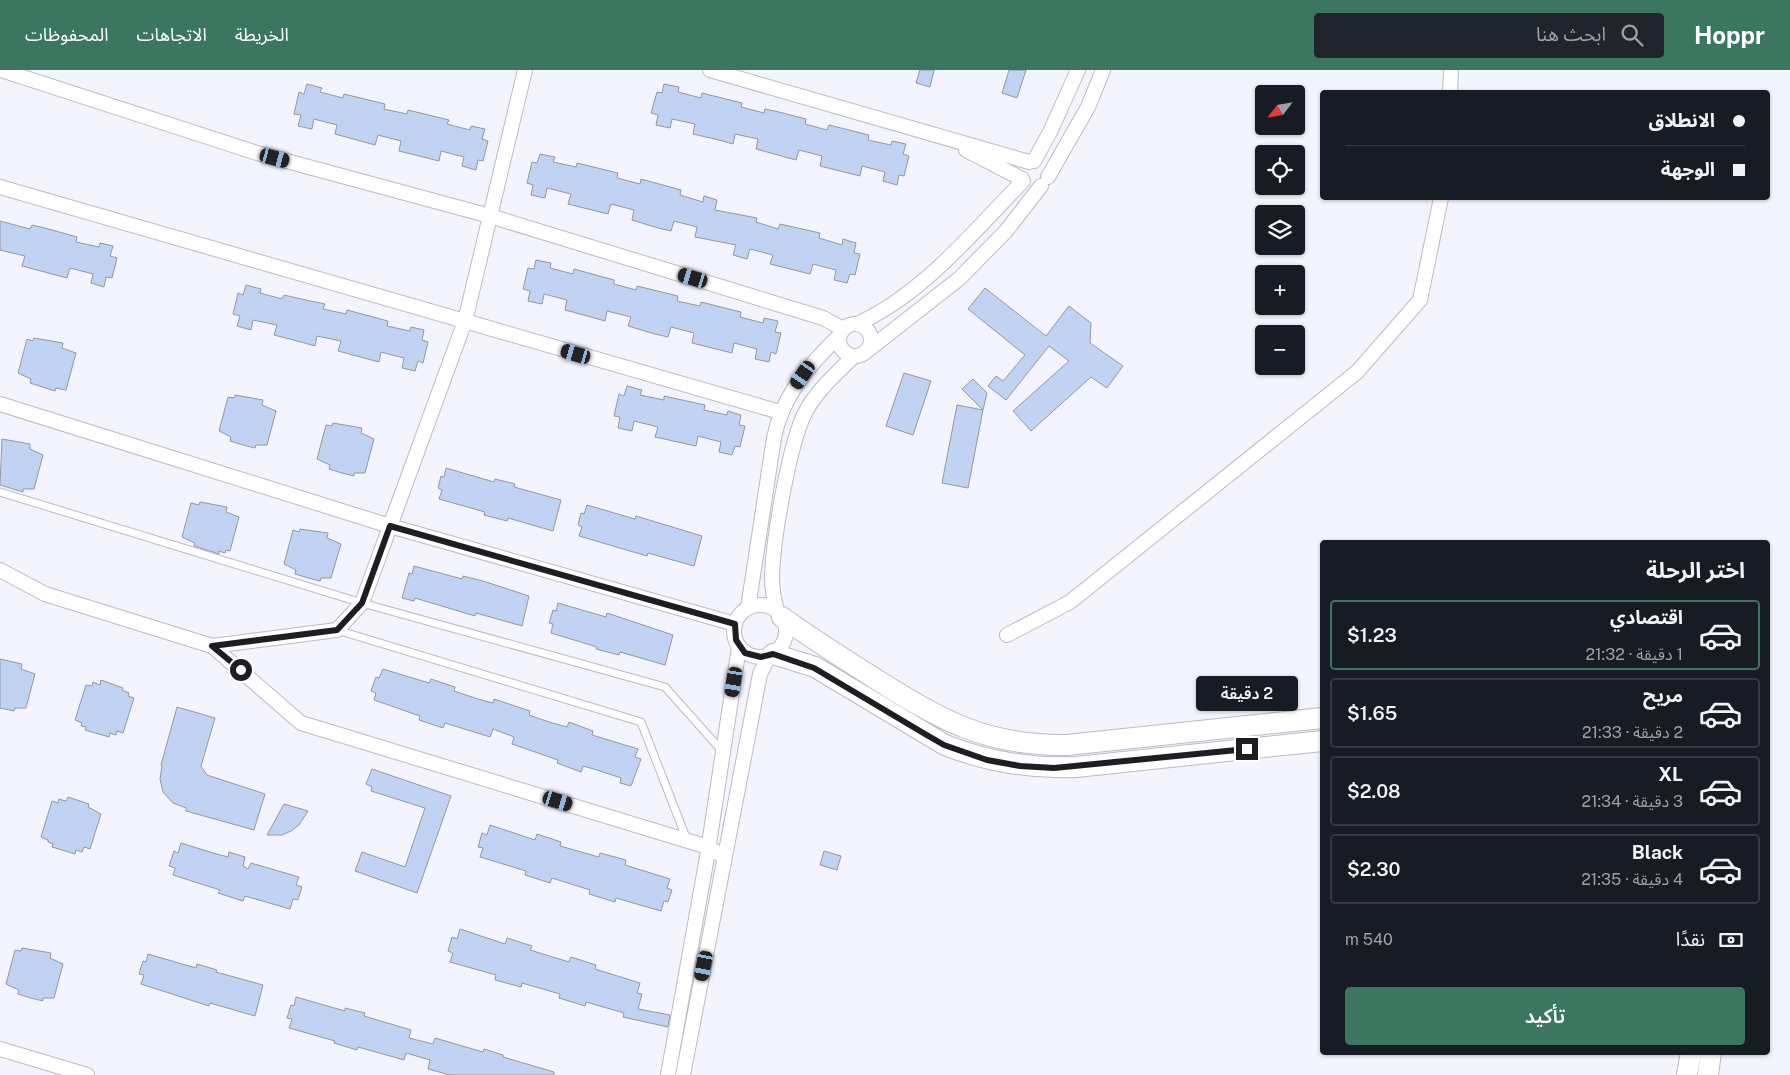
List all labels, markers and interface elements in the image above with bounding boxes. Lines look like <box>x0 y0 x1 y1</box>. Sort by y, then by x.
search box <box>1314 13 1664 58</box>
icon: search <box>1618 21 1646 49</box>
text: Hoppr <box>1694 21 1765 49</box>
text: ابحث هنا <box>1536 23 1606 45</box>
text: المحفوظات <box>25 24 109 45</box>
text: الاتجاهات <box>137 24 207 45</box>
text: الخريطة <box>235 24 289 45</box>
north arrow <box>1255 85 1305 135</box>
map controls <box>1255 85 1305 375</box>
text: الانطلاق <box>1649 109 1715 131</box>
button: locate <box>1255 145 1305 195</box>
car <box>258 147 291 169</box>
text: الوجهة <box>1661 158 1715 180</box>
button: layers <box>1255 205 1305 255</box>
button: + <box>1255 265 1305 315</box>
car <box>676 266 709 290</box>
button: − <box>1255 325 1305 375</box>
car <box>559 343 592 365</box>
car <box>788 358 817 392</box>
text: اختر الرحلة <box>1646 557 1745 583</box>
text: اقتصادي <box>1610 606 1683 628</box>
icon: car <box>1698 613 1743 658</box>
text: $1.23 <box>1347 624 1397 646</box>
text: 1 دقيقة · 21:32 <box>1586 645 1683 664</box>
route start <box>230 659 252 681</box>
car <box>724 666 743 698</box>
callout: 2 دقيقة <box>1196 676 1298 712</box>
text: 2 دقيقة <box>1221 684 1273 703</box>
text: مريح <box>1643 684 1683 706</box>
icon: car <box>1698 691 1743 736</box>
text: $1.65 <box>1347 702 1397 724</box>
text: 2 دقيقة · 21:33 <box>1582 723 1683 742</box>
route end <box>1236 738 1258 760</box>
text: XL <box>1658 763 1683 785</box>
icon: car <box>1698 769 1743 814</box>
text: $2.08 <box>1347 780 1401 802</box>
car <box>541 789 574 813</box>
text: 3 دقيقة · 21:34 <box>1581 792 1683 811</box>
text: Black <box>1632 841 1683 863</box>
icon: car <box>1698 847 1743 892</box>
text: $2.30 <box>1347 858 1400 880</box>
text: 4 دقيقة · 21:35 <box>1581 870 1683 889</box>
icon: cash <box>1717 926 1745 954</box>
text: نقدًا <box>1676 928 1705 950</box>
text: 540 m <box>1345 930 1393 949</box>
car <box>693 950 714 982</box>
button: تأكيد <box>1345 987 1745 1045</box>

